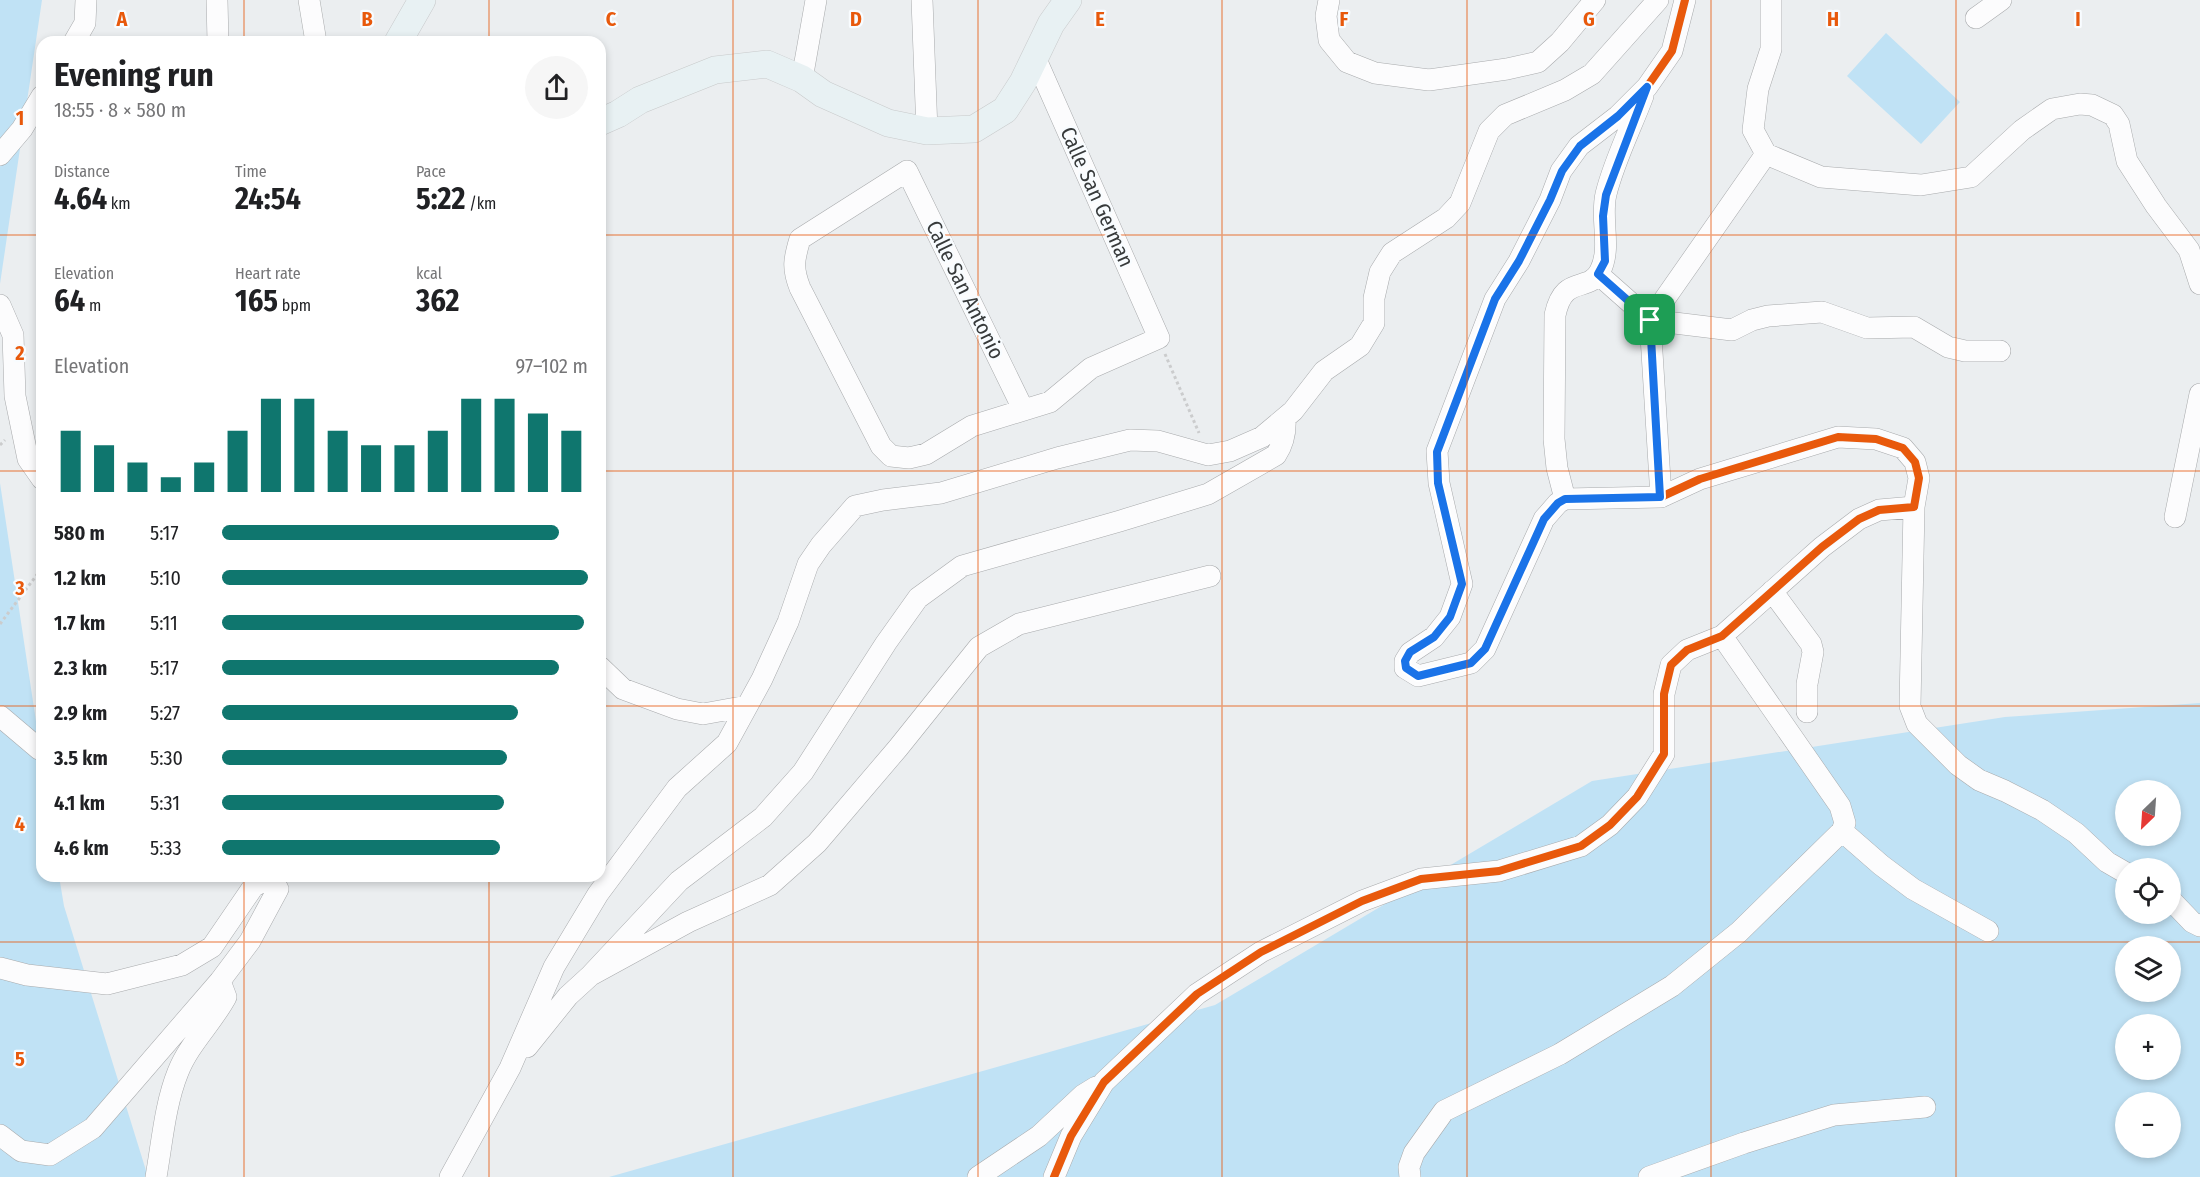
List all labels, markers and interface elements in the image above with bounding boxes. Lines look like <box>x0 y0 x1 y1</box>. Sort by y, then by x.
text: A <box>116 7 129 31</box>
text: B <box>361 7 373 31</box>
text: C <box>606 7 617 31</box>
text: D <box>850 7 862 31</box>
text: E <box>1095 7 1105 31</box>
text: F <box>1340 7 1349 31</box>
text: G <box>1583 7 1595 31</box>
text: H <box>1827 7 1839 31</box>
text: I <box>2075 7 2081 31</box>
text: Evening run <box>54 55 214 95</box>
button: share <box>525 56 588 119</box>
text: 18:55 · 8 × 580 m <box>54 98 186 122</box>
text: 1 <box>16 106 24 130</box>
street label: Calle San German <box>1054 123 1140 271</box>
text: Distance <box>54 162 110 181</box>
text: Time <box>235 162 267 181</box>
text: Pace <box>416 162 446 181</box>
text: 4.64 <box>54 181 107 217</box>
text: 24:54 <box>235 181 301 217</box>
text: 5:22 <box>416 181 465 217</box>
text: km <box>107 194 131 213</box>
text: /km <box>465 194 496 213</box>
street label: Calle San Antonio <box>920 217 1010 363</box>
text: Elevation <box>54 264 114 283</box>
text: Heart rate <box>235 264 301 283</box>
text: kcal <box>416 264 442 283</box>
text: 64 <box>54 283 85 319</box>
text: 165 <box>235 283 278 319</box>
text: 362 <box>416 283 460 319</box>
pin <box>1624 294 1675 345</box>
text: m <box>85 296 101 315</box>
text: bpm <box>278 296 311 315</box>
icon: arrive <box>1633 303 1666 336</box>
text: 2 <box>14 341 25 365</box>
text: Elevation <box>54 354 129 378</box>
text: 97–102 m <box>515 354 588 378</box>
text: 580 m <box>54 521 105 545</box>
text: 5:17 <box>150 521 179 545</box>
text: 1.2 km <box>54 566 106 590</box>
text: 5:10 <box>150 566 181 590</box>
text: 3 <box>14 576 25 600</box>
text: 1.7 km <box>54 611 105 635</box>
text: 5:11 <box>150 611 178 635</box>
text: 2.3 km <box>54 656 107 680</box>
text: 5:17 <box>150 656 179 680</box>
text: 2.9 km <box>54 701 107 725</box>
text: 5:27 <box>150 701 180 725</box>
text: 3.5 km <box>54 746 108 770</box>
text: 5:30 <box>150 746 183 770</box>
north arrow <box>2115 780 2181 846</box>
map controls <box>2115 780 2181 1158</box>
text: 4.1 km <box>54 791 105 815</box>
text: 5:31 <box>150 791 180 815</box>
text: 4 <box>15 812 25 836</box>
text: 4.6 km <box>54 836 109 860</box>
text: 5:33 <box>150 836 182 860</box>
button: locate <box>2115 858 2181 924</box>
button: layers <box>2115 936 2181 1002</box>
button: + <box>2115 1014 2181 1080</box>
text: 5 <box>15 1047 25 1071</box>
button: − <box>2115 1092 2181 1158</box>

